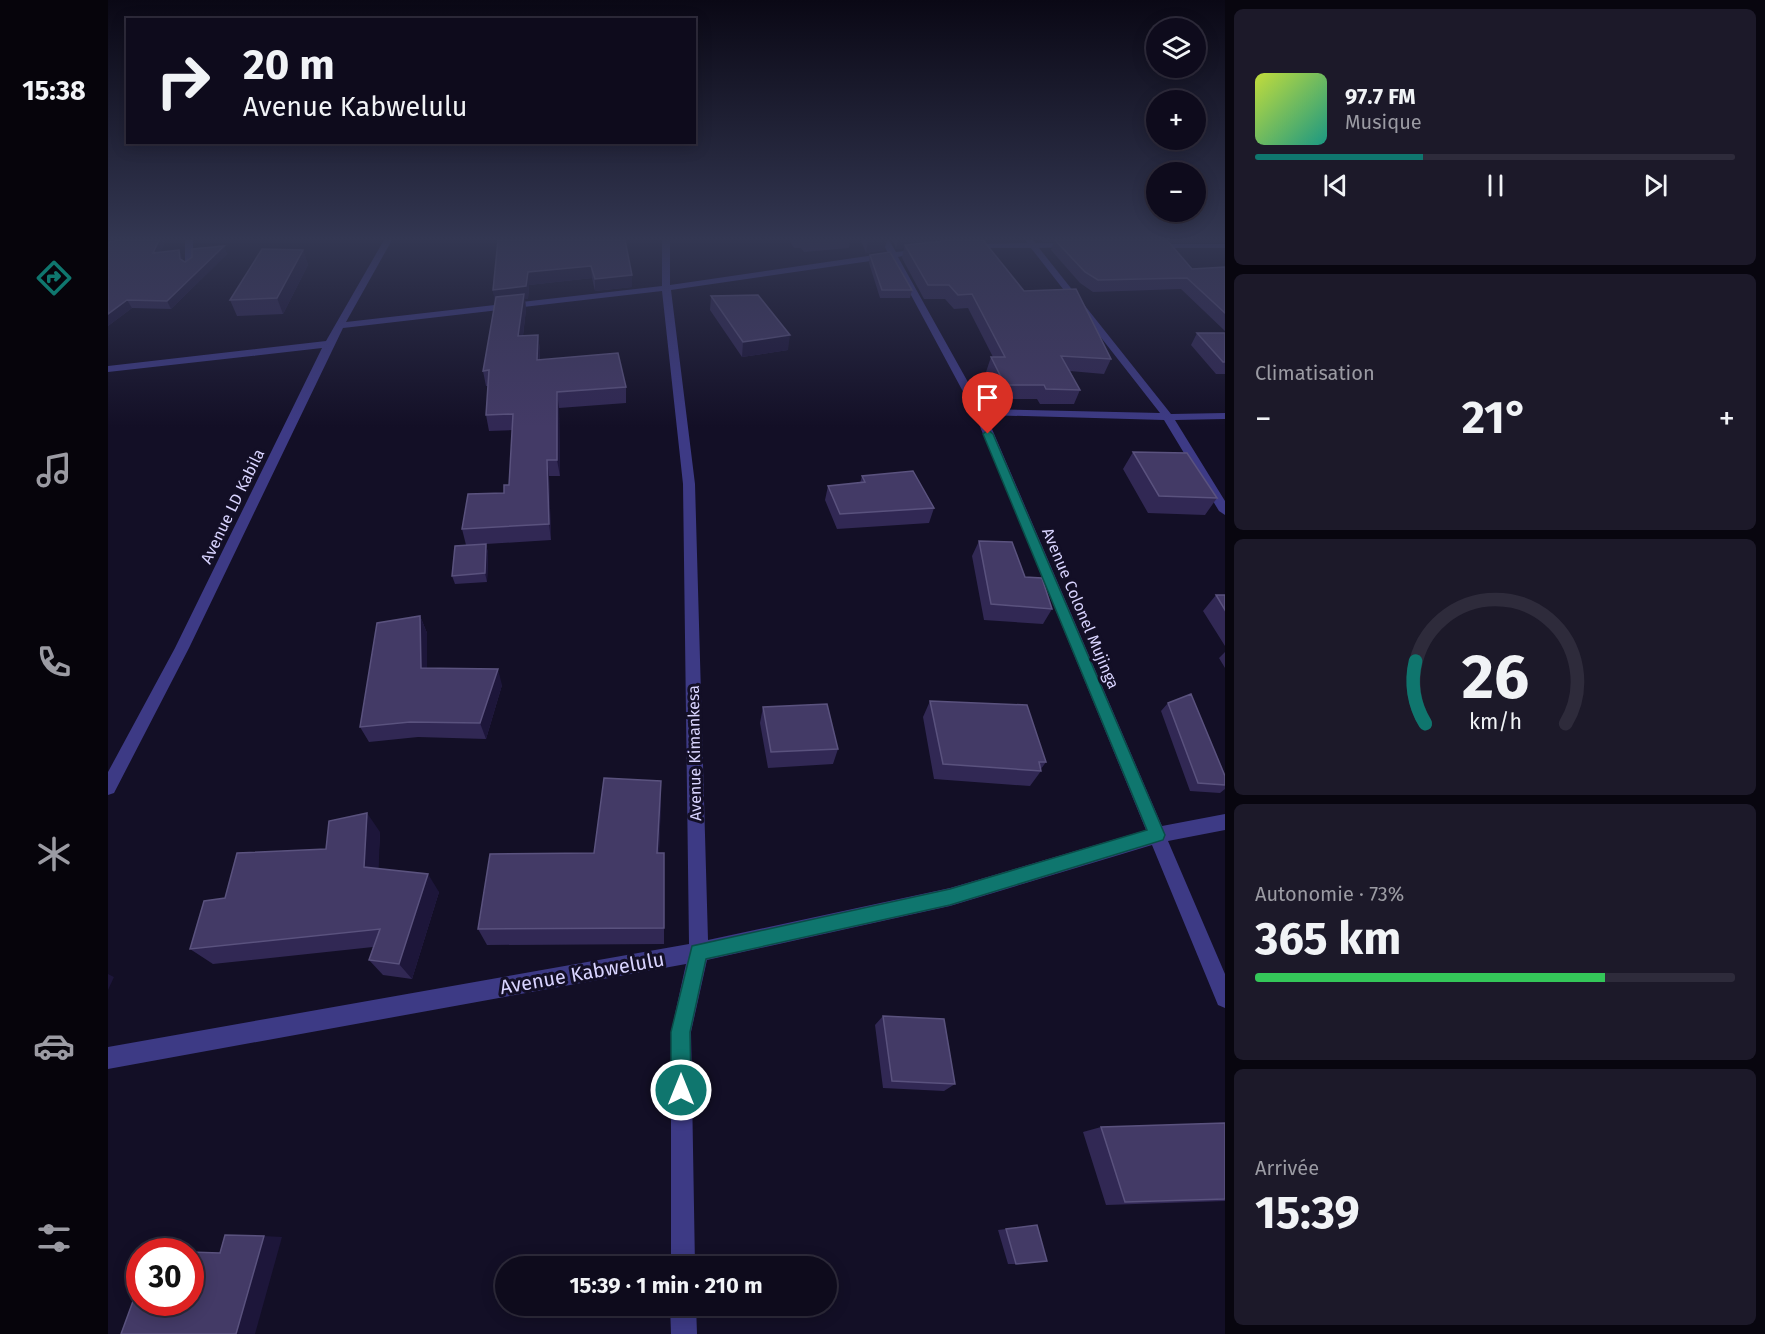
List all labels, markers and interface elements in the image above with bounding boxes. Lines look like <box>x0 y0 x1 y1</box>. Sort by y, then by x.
map controls <box>1146 18 1206 222</box>
button: layers <box>1146 18 1206 78</box>
text: 20 m <box>243 40 335 90</box>
icon: right <box>144 42 222 120</box>
text: 15:38 <box>22 75 86 107</box>
text: 97.7 FM <box>1345 83 1416 110</box>
button: + <box>1146 90 1206 150</box>
text: Avenue Kabwelulu <box>243 91 468 123</box>
text: Musique <box>1345 110 1422 134</box>
button: − <box>1146 162 1206 222</box>
icon: previous <box>1319 169 1352 202</box>
icon: pause <box>1479 169 1512 202</box>
icon: next <box>1639 169 1672 202</box>
icon: directions <box>33 257 75 299</box>
text: Climatisation <box>1255 361 1375 385</box>
pin <box>962 372 1013 434</box>
icon: arrive <box>971 381 1004 414</box>
text: 21° <box>1462 391 1528 445</box>
text: − <box>1255 399 1272 439</box>
text: + <box>1719 399 1735 439</box>
street label: Avenue LD Kabila <box>196 446 268 567</box>
icon: music <box>33 449 75 491</box>
street label: Avenue Colonel Mujinga <box>1038 525 1123 692</box>
text: 26 <box>1461 640 1529 715</box>
icon: phone <box>33 641 75 683</box>
street label: Avenue Kimankesa <box>684 685 705 821</box>
text: km/h <box>1468 709 1522 735</box>
icon: climate <box>33 833 75 875</box>
text: Autonomie · 73% <box>1255 882 1404 906</box>
text: 365 km <box>1255 912 1401 966</box>
street label: Avenue Kabwelulu <box>498 947 666 999</box>
icon: car <box>33 1025 75 1067</box>
position arrow <box>649 1058 713 1122</box>
text: Arrivée <box>1255 1156 1319 1180</box>
text: 15:39 <box>1255 1186 1360 1240</box>
icon: filters <box>33 1217 75 1259</box>
speed limit sign: 30 <box>126 1238 204 1316</box>
text: 15:39 · 1 min · 210 m <box>569 1272 763 1299</box>

